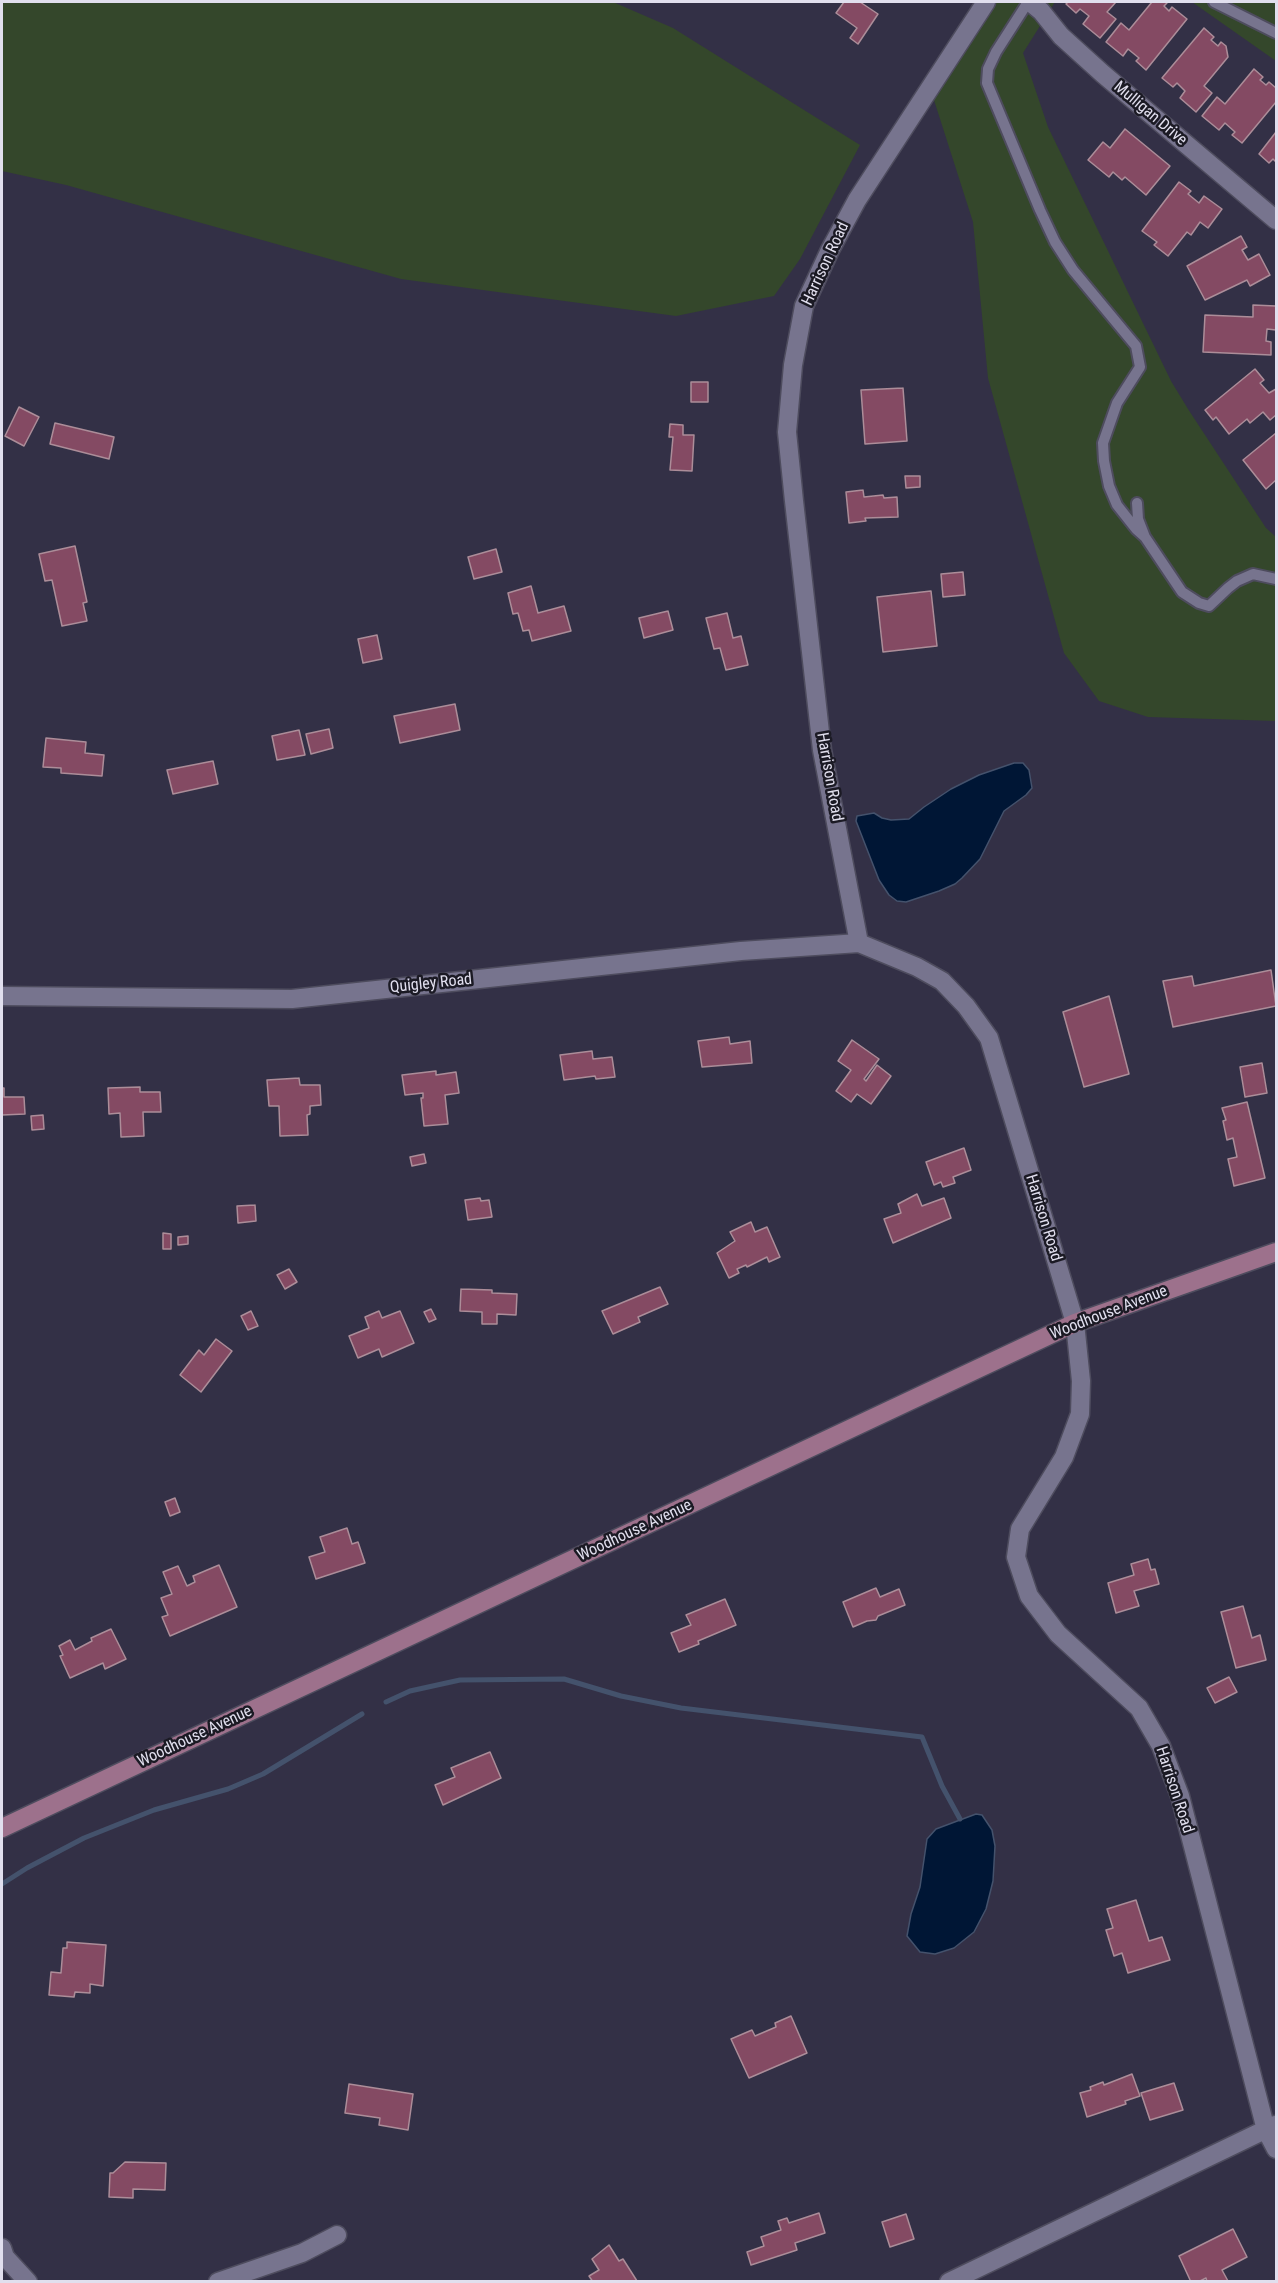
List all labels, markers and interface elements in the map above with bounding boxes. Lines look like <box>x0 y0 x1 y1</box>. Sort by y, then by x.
street label: Mulligan Drive <box>1109 78 1191 150</box>
street label: Harrison Road <box>798 219 854 309</box>
street label: Harrison Road <box>812 731 846 823</box>
street label: Quigley Road <box>389 970 473 998</box>
street label: Harrison Road <box>1021 1172 1065 1264</box>
street label: Woodhouse Avenue <box>1048 1282 1170 1344</box>
street label: Woodhouse Avenue <box>575 1496 695 1566</box>
street label: Woodhouse Avenue <box>135 1702 255 1772</box>
street label: Harrison Road <box>1151 1744 1197 1836</box>

